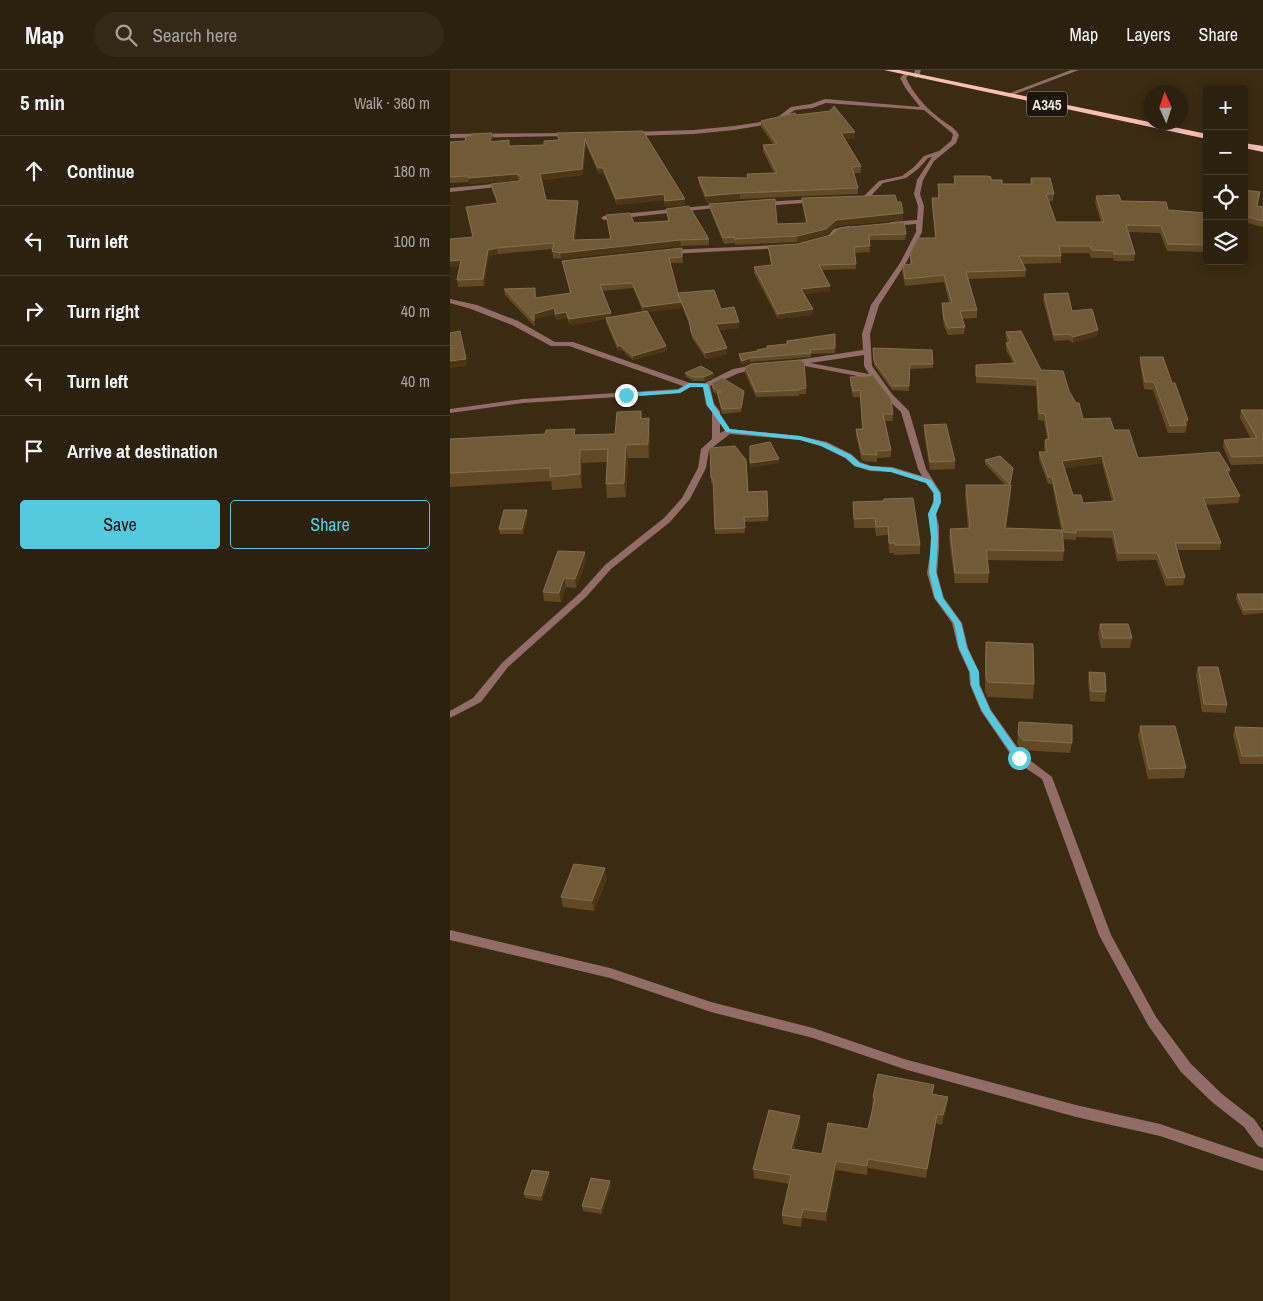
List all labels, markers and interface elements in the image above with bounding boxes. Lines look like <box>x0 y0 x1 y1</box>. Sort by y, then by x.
search box <box>94 12 444 57</box>
text: Map <box>25 19 64 51</box>
icon: search <box>112 21 140 49</box>
text: Search here <box>152 22 237 48</box>
text: Map <box>1070 22 1098 47</box>
text: Layers <box>1126 22 1171 47</box>
text: Share <box>1199 22 1238 47</box>
north arrow <box>1143 85 1188 130</box>
map controls <box>1203 85 1248 265</box>
button: + <box>1203 85 1248 130</box>
text: 5 min <box>20 88 65 117</box>
text: Walk · 360 m <box>354 92 430 114</box>
road number: A345 <box>1027 92 1067 116</box>
button: − <box>1203 130 1248 175</box>
icon: ahead <box>20 157 48 185</box>
text: Continue <box>67 158 135 184</box>
text: 180 m <box>394 160 430 182</box>
button: locate <box>1203 175 1248 220</box>
button: layers <box>1203 220 1248 265</box>
icon: left <box>20 227 48 255</box>
text: Turn left <box>67 228 128 254</box>
text: 100 m <box>394 230 430 252</box>
icon: right <box>20 297 48 325</box>
text: Turn right <box>67 298 139 324</box>
text: 40 m <box>401 300 430 322</box>
icon: left <box>20 367 48 395</box>
text: Turn left <box>67 368 128 394</box>
text: 40 m <box>401 370 430 392</box>
route end <box>615 384 638 407</box>
icon: arrive <box>20 437 48 465</box>
text: Arrive at destination <box>67 438 218 464</box>
button: Save <box>20 500 220 549</box>
button: Share <box>230 500 430 549</box>
route start <box>1008 747 1031 770</box>

